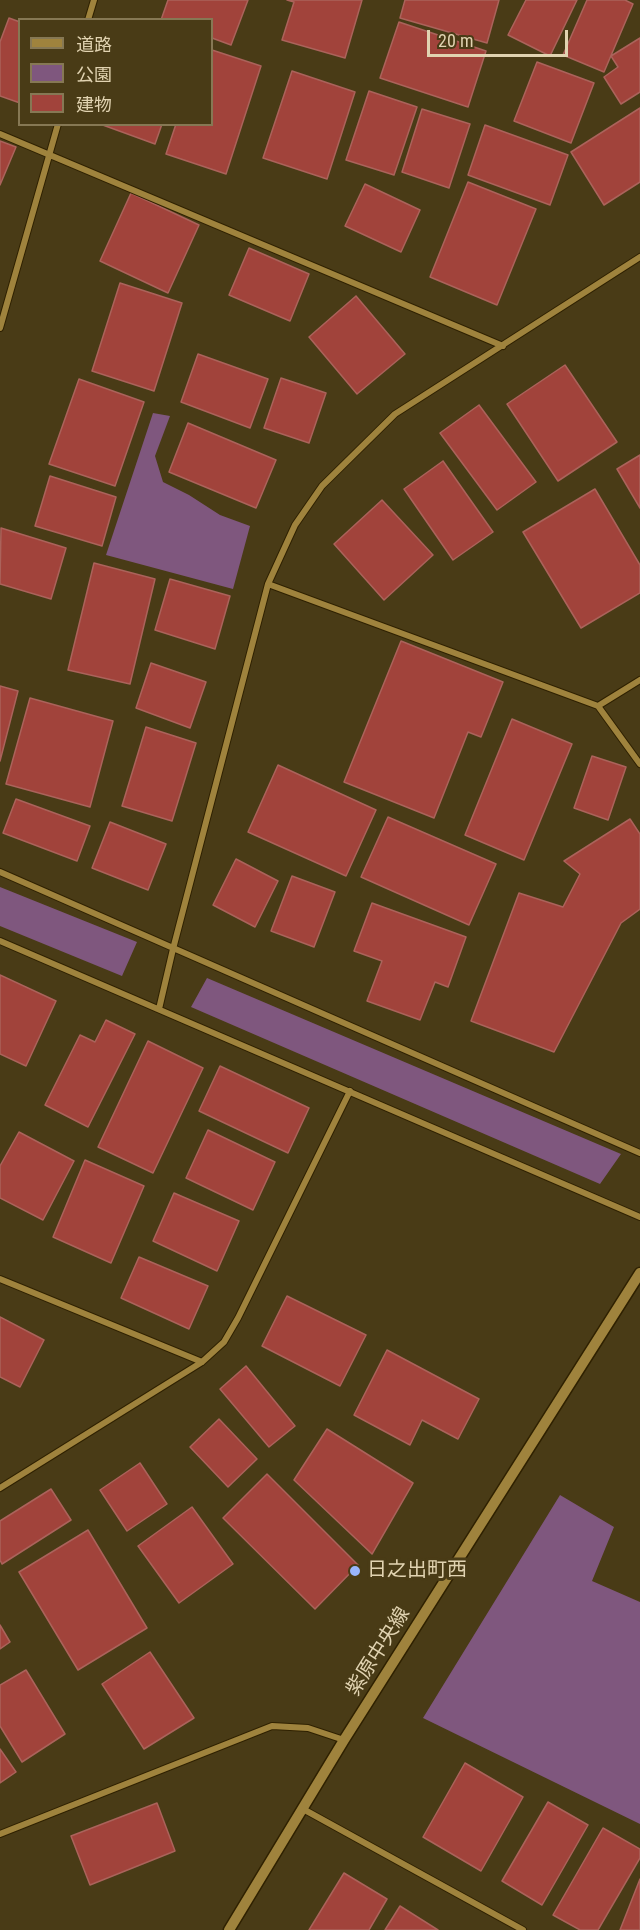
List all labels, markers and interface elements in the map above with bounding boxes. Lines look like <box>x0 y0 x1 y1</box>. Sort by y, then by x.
legend <box>18 18 213 126</box>
scale bar <box>430 18 571 56</box>
text: 20 m <box>438 30 473 51</box>
text: 道路 <box>76 34 112 55</box>
text: 公園 <box>76 64 112 85</box>
text: 建物 <box>76 94 112 115</box>
place label: 日之出町西 <box>367 1559 467 1583</box>
marker: 日之出町西 <box>348 1564 362 1578</box>
street label: 紫原中央線 <box>342 1603 416 1701</box>

